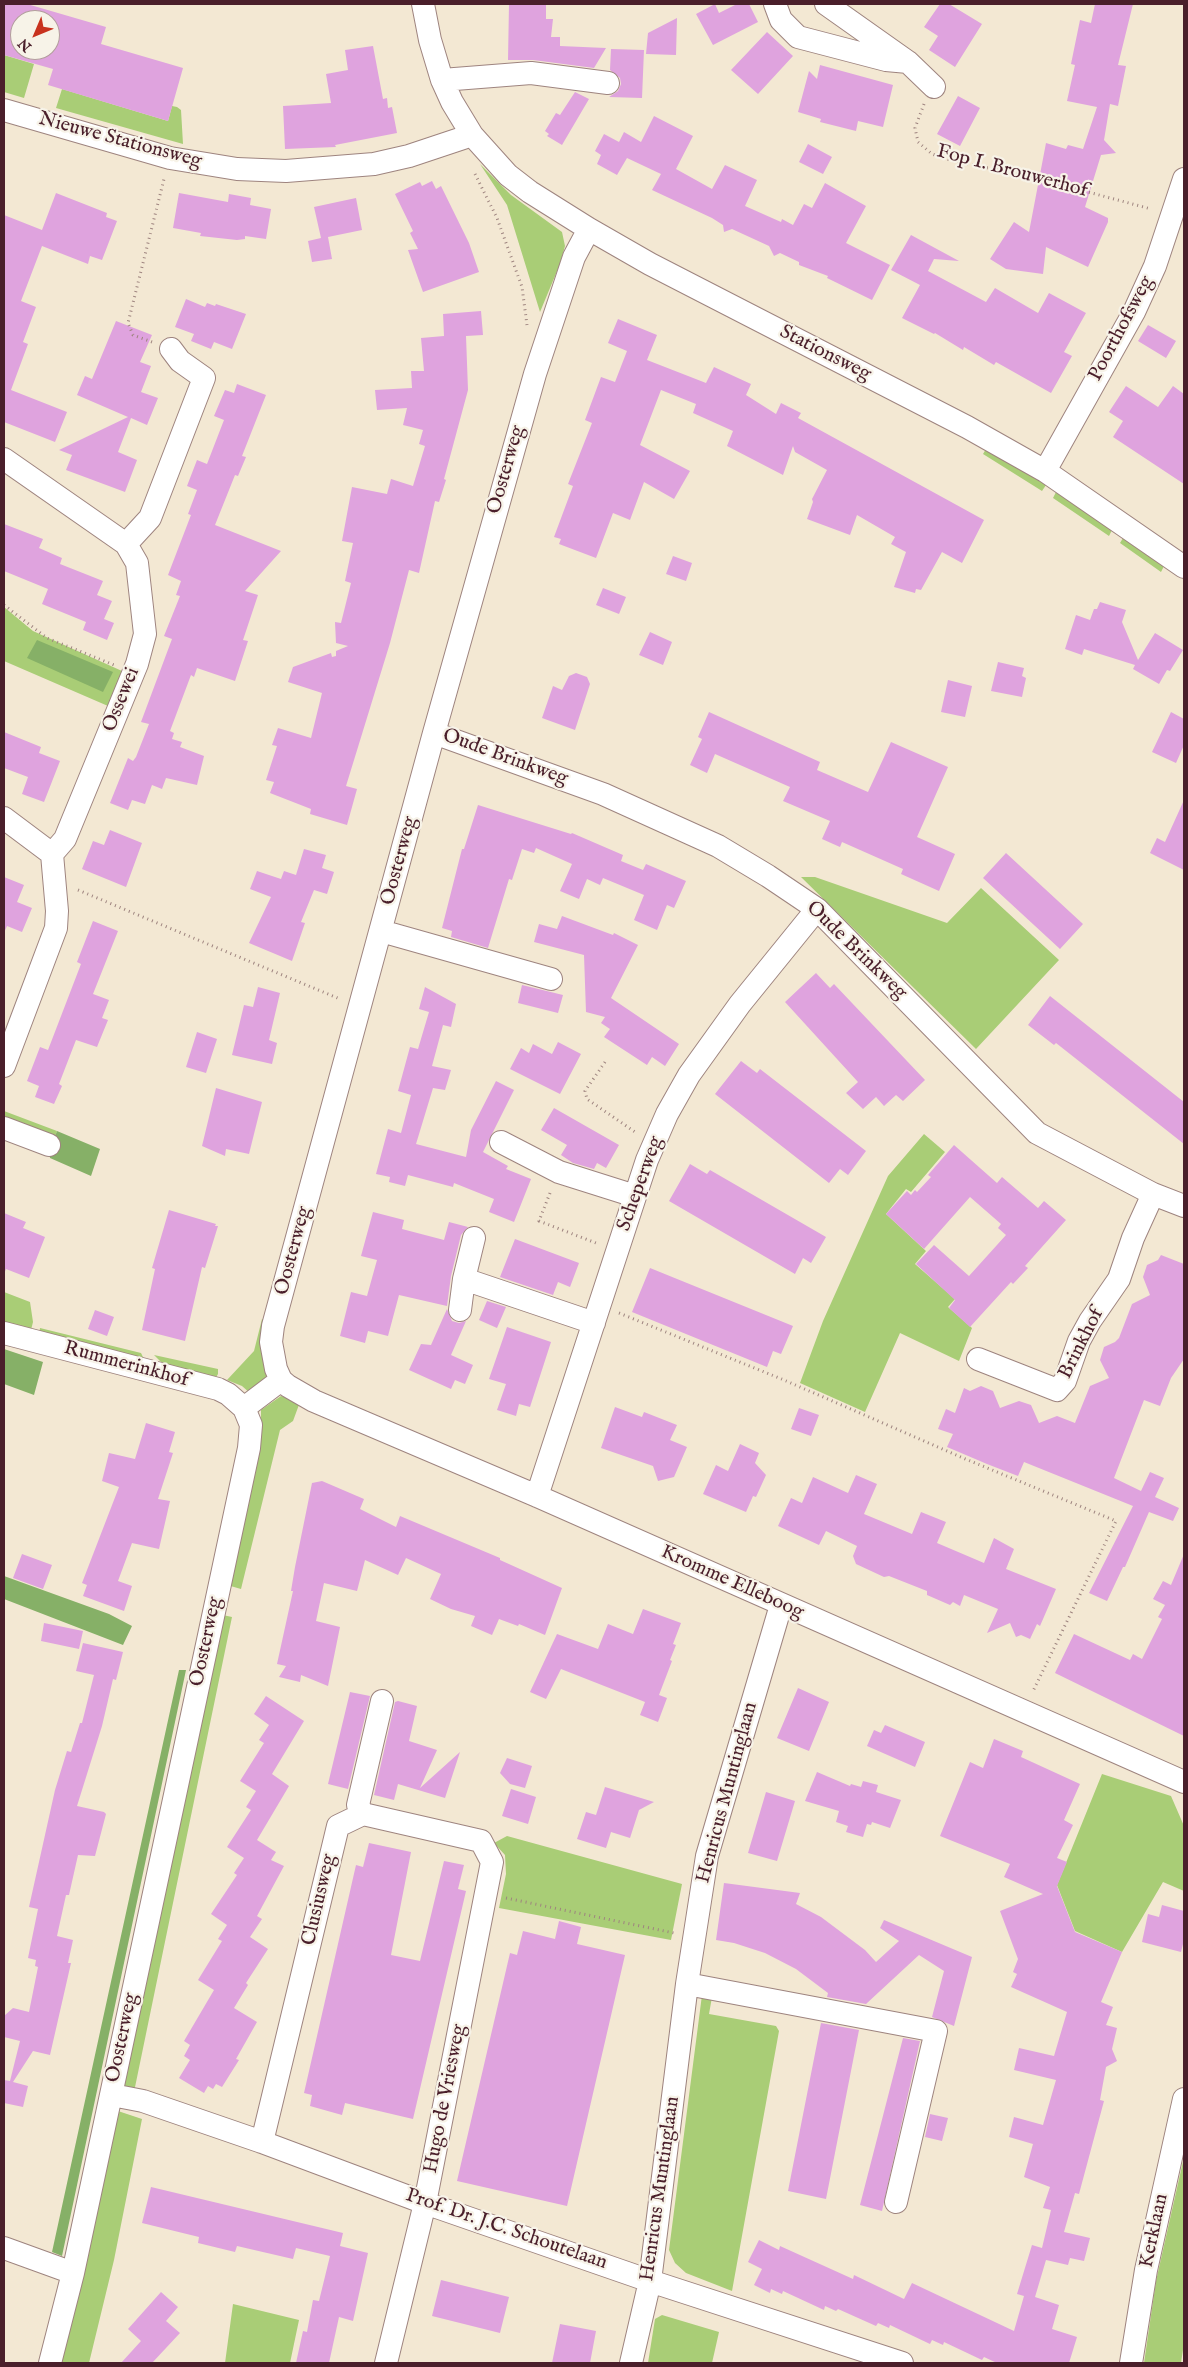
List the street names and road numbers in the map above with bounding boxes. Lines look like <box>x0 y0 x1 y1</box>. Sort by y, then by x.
street label: Nieuwe Stationsweg <box>36 108 204 174</box>
street label: Fop I. Brouwerhof <box>934 140 1090 204</box>
street label: Poorthofsweg <box>1084 272 1160 386</box>
street label: Stationsweg <box>775 321 875 387</box>
street label: Oosterweg <box>483 423 531 517</box>
street label: Ossewei <box>98 664 146 736</box>
street label: Oude Brinkweg <box>439 724 571 792</box>
street label: Oosterweg <box>377 814 423 908</box>
street label: Oude Brinkweg <box>800 897 912 1005</box>
street label: Scheperweg <box>613 1133 669 1235</box>
street label: Oosterweg <box>271 1204 317 1298</box>
street label: Brinkhof <box>1054 1305 1110 1383</box>
street label: Rummerinkhof <box>61 1337 191 1393</box>
street label: Kromme Elleboog <box>657 1541 807 1625</box>
street label: Oosterweg <box>186 1595 228 1689</box>
street label: Henricus Muntinglaan <box>692 1700 764 1886</box>
street label: Clusiusweg <box>298 1852 342 1948</box>
street label: Oosterweg <box>102 1991 144 2085</box>
street label: Hugo de Vriesweg <box>420 2022 472 2176</box>
street label: Henricus Muntinglaan <box>636 2095 686 2283</box>
street label: Prof. Dr. J.C. Schoutelaan <box>402 2184 610 2276</box>
street label: Kerklaan <box>1135 2192 1175 2270</box>

